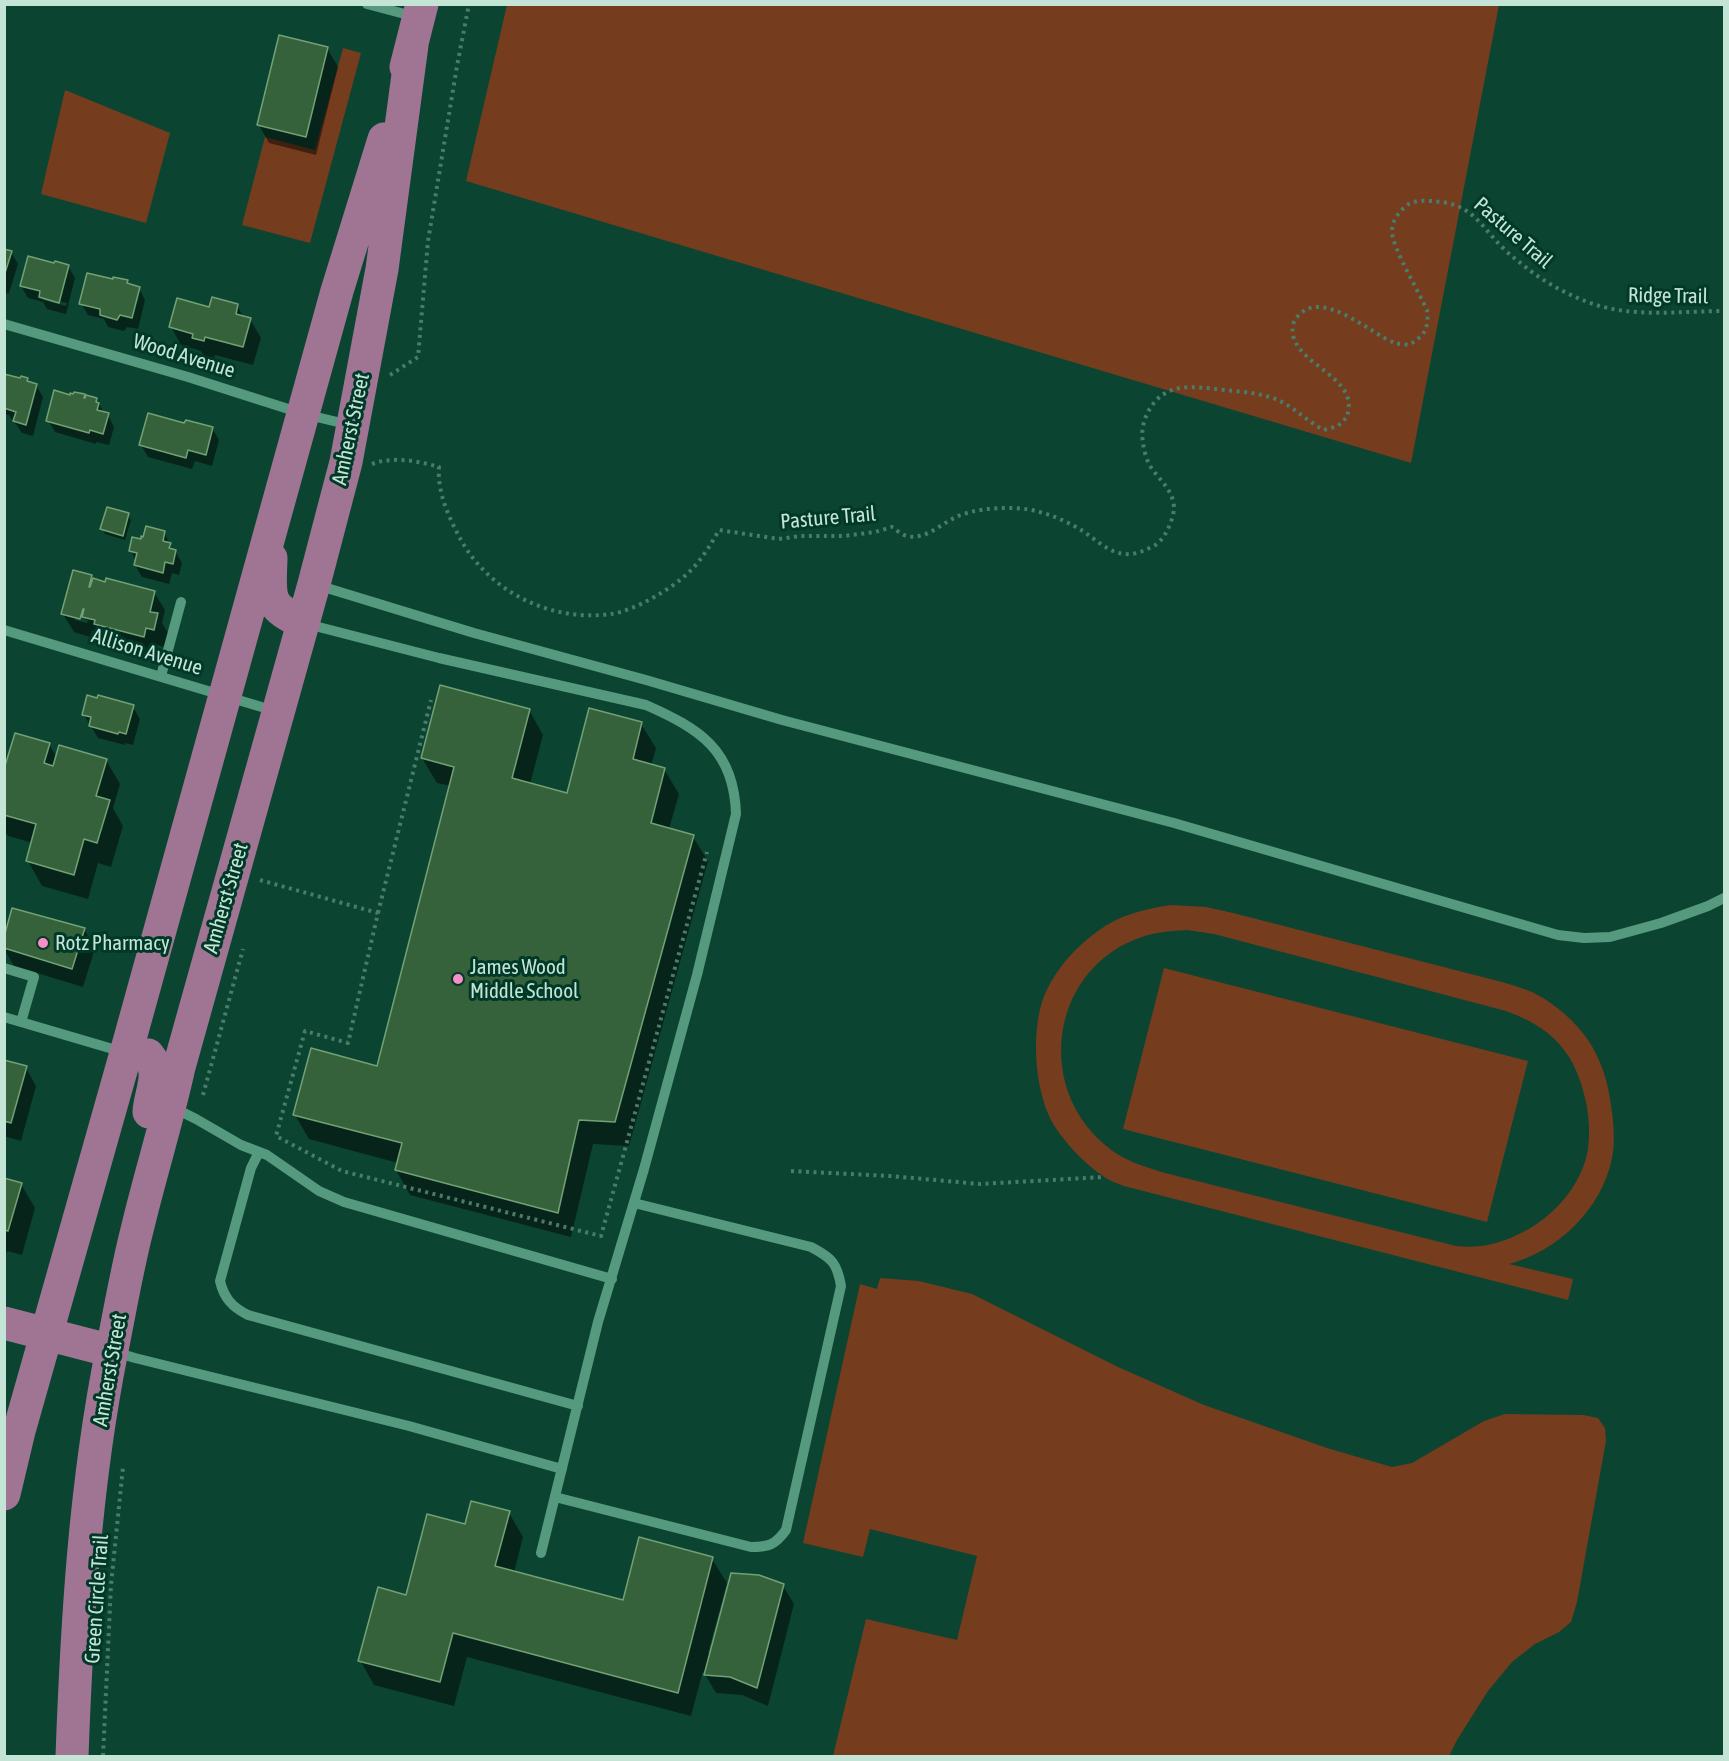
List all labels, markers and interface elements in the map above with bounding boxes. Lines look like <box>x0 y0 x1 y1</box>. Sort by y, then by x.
street label: Pasture Trail <box>1469 192 1557 274</box>
street label: Ridge Trail <box>1628 283 1708 309</box>
street label: Wood Avenue <box>130 329 238 383</box>
street label: Amherst Street <box>327 371 375 487</box>
street label: Pasture Trail <box>779 501 877 535</box>
street label: Allison Avenue <box>88 623 206 681</box>
street label: Amherst Street <box>198 840 254 956</box>
place label: Rotz Pharmacy <box>55 930 170 956</box>
marker: Rotz Pharmacy <box>36 936 50 950</box>
place label: James Wood Middle School <box>470 954 579 1004</box>
marker: James Wood Middle School <box>451 972 465 986</box>
street label: Amherst Street <box>88 1312 132 1428</box>
street label: Green Circle Trail <box>80 1534 114 1664</box>

